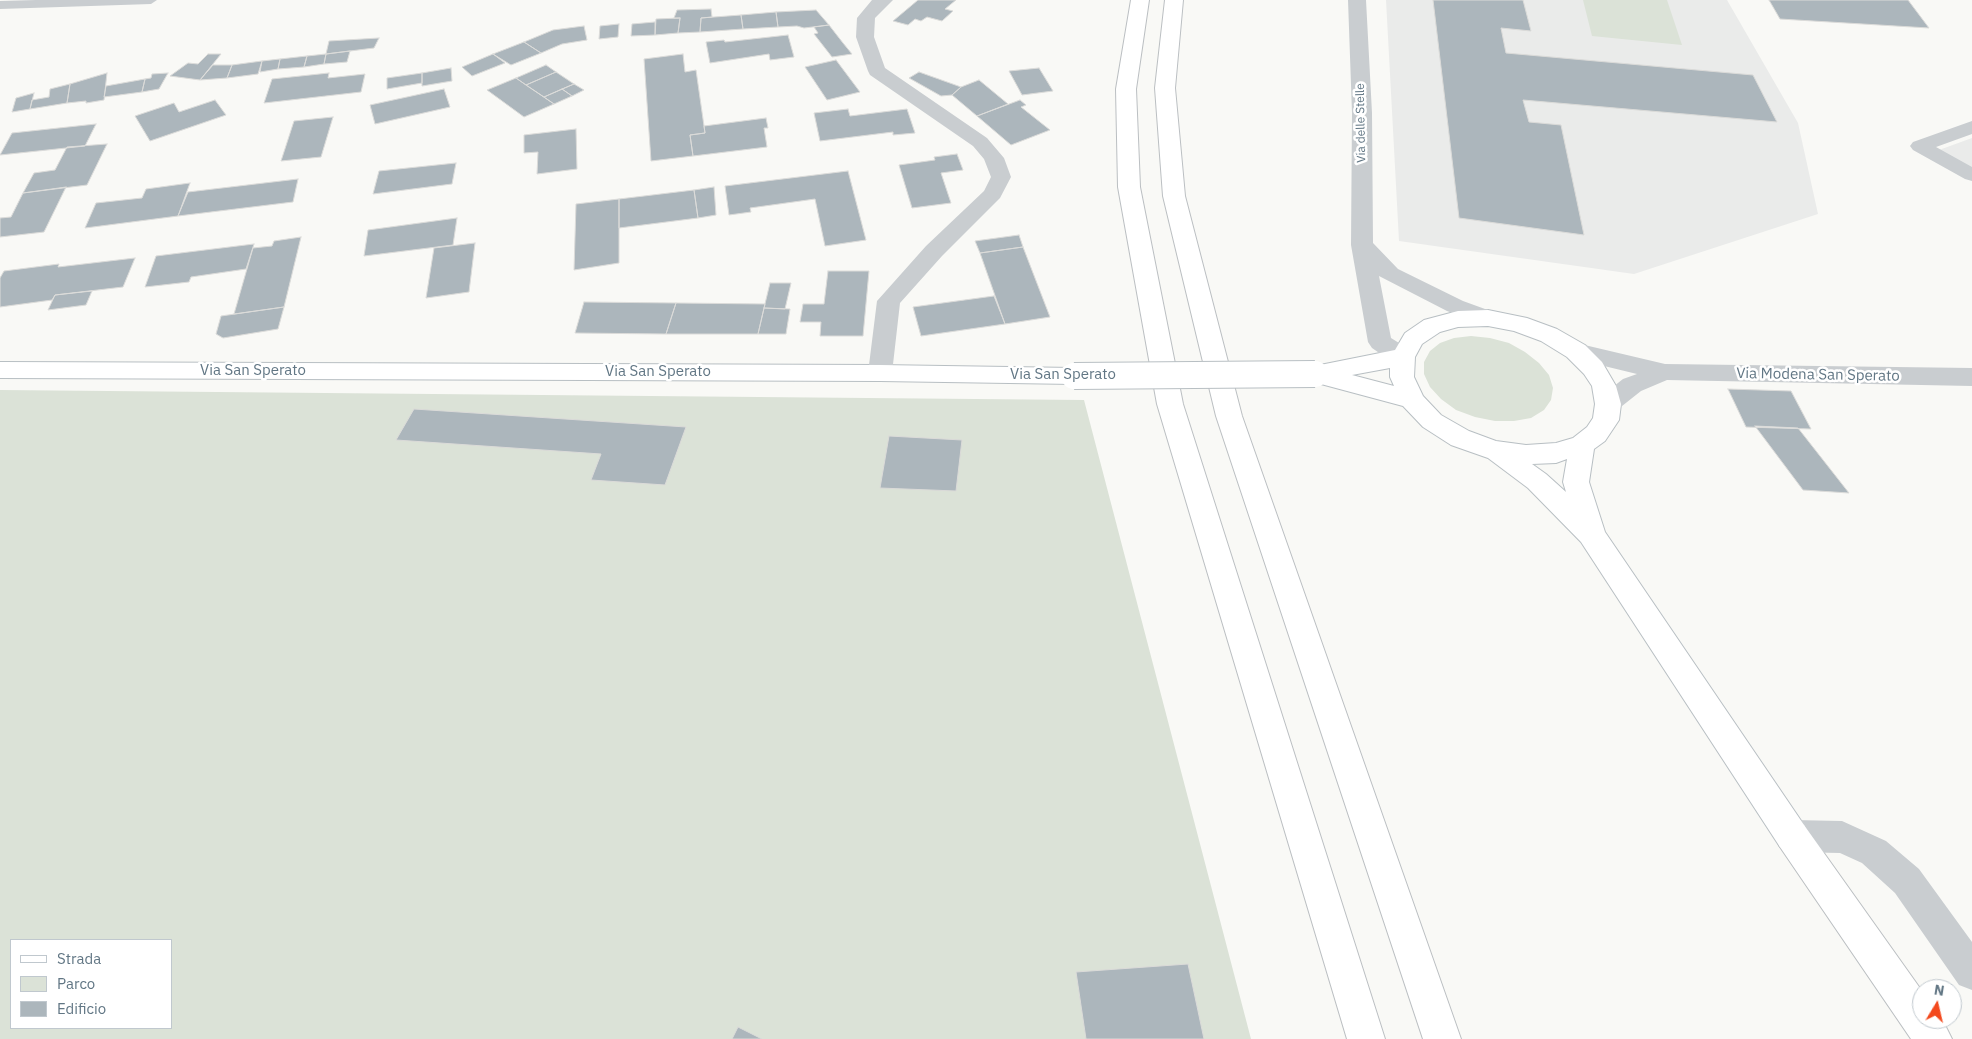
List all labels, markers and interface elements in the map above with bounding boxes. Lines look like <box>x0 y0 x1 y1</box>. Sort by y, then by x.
street label: Via delle Stelle <box>1353 83 1369 163</box>
street label: Via San Sperato <box>200 362 306 380</box>
street label: Via San Sperato <box>605 363 711 381</box>
street label: Via Modena San Sperato <box>1736 365 1900 385</box>
street label: Via San Sperato <box>1010 366 1116 384</box>
legend <box>10 939 172 1029</box>
text: Strada <box>57 949 101 968</box>
text: Parco <box>57 974 95 993</box>
north arrow <box>1912 979 1962 1029</box>
text: N <box>1933 980 1946 1000</box>
text: Edificio <box>57 999 106 1018</box>

